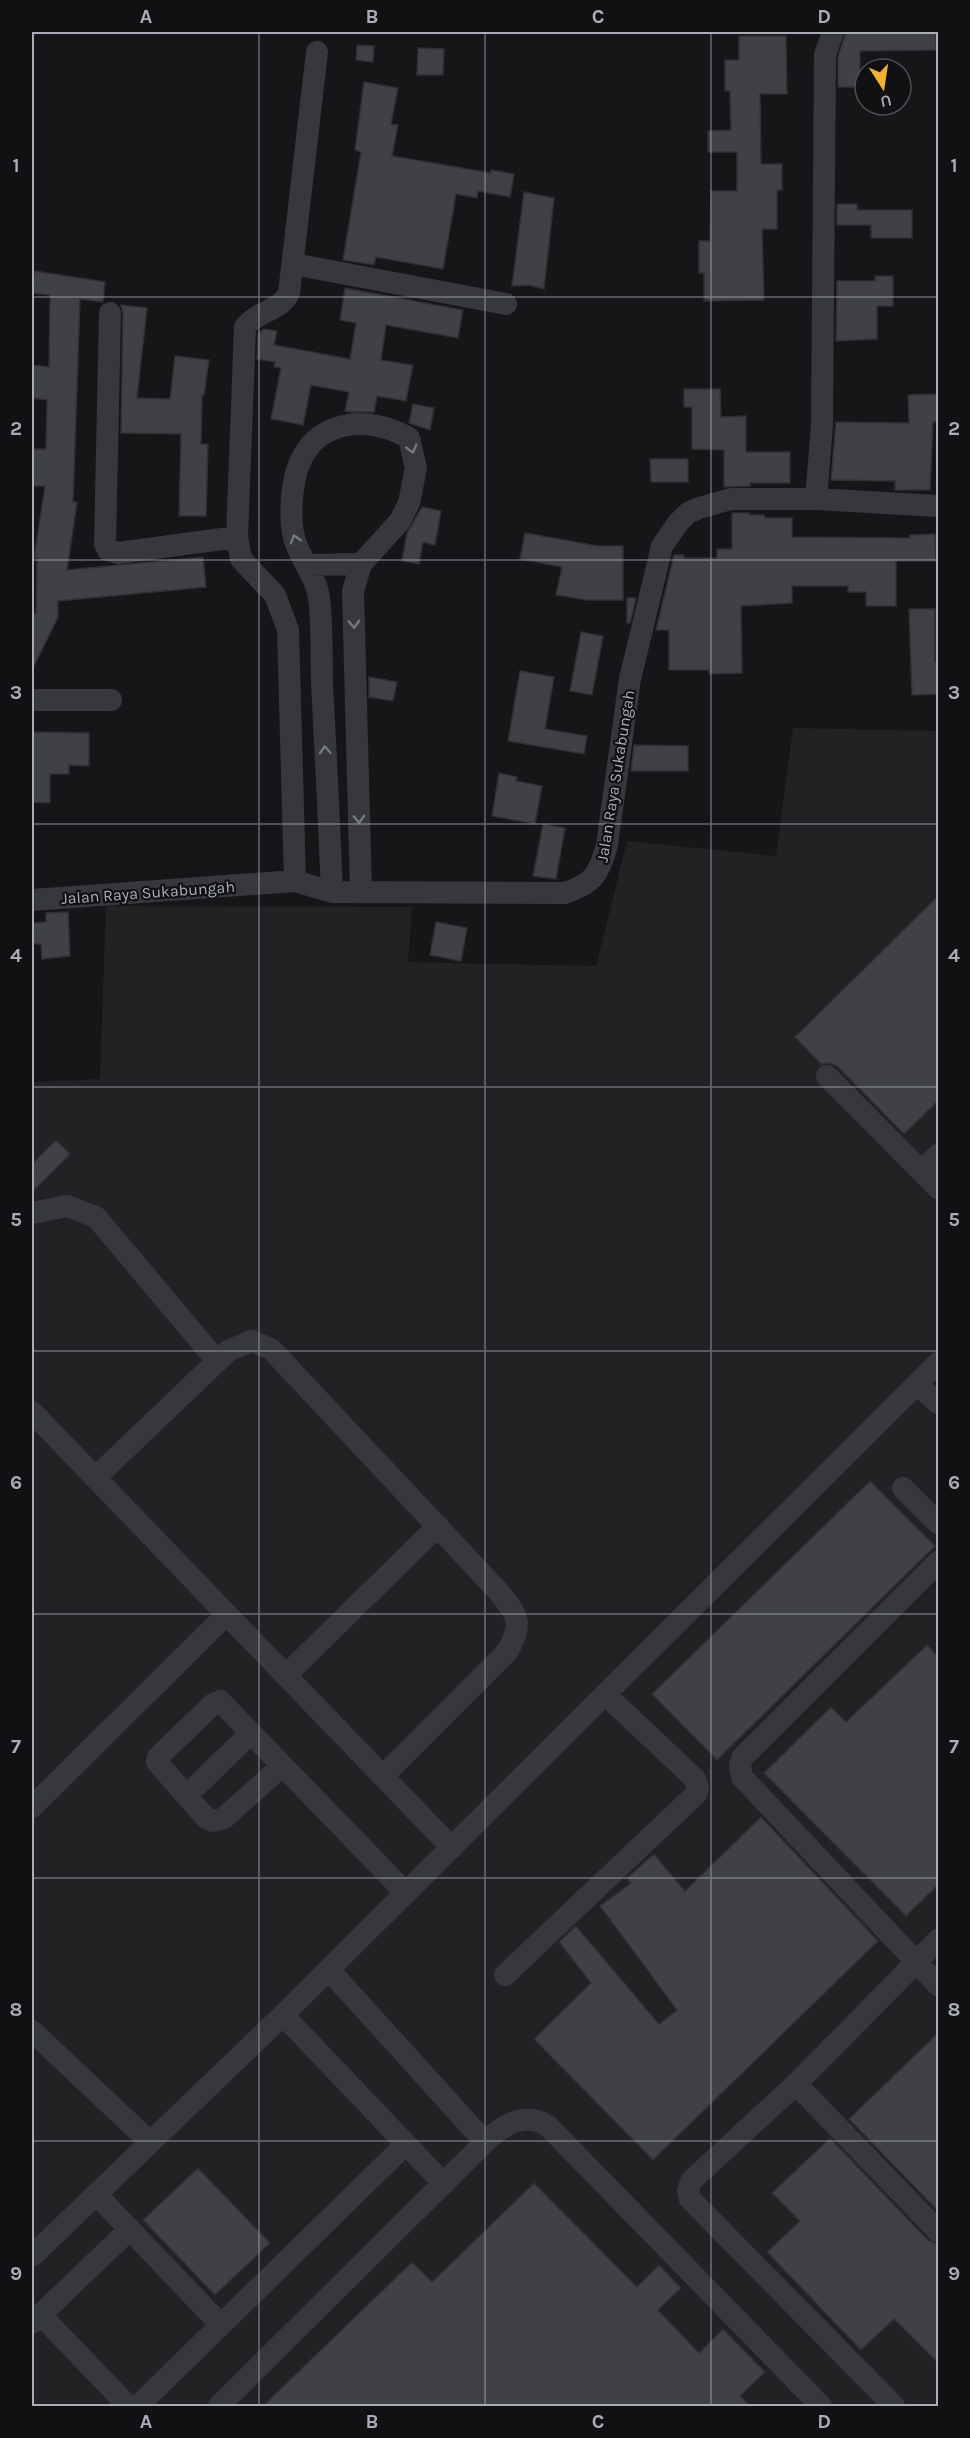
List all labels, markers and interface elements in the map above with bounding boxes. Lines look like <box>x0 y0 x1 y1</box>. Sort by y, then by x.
text: A <box>140 5 153 28</box>
text: B <box>366 5 378 28</box>
text: C <box>592 5 604 28</box>
text: D <box>817 5 831 28</box>
north arrow <box>853 57 913 117</box>
text: U <box>879 91 893 112</box>
text: 1 <box>12 154 20 177</box>
text: 1 <box>950 154 958 177</box>
text: 2 <box>10 417 22 440</box>
text: 2 <box>948 417 960 440</box>
one-way arrow <box>405 443 417 454</box>
one-way arrow <box>290 534 302 545</box>
one-way arrow <box>348 620 360 629</box>
text: 3 <box>10 681 22 704</box>
text: 3 <box>948 681 960 704</box>
street label: Jalan Raya Sukabungah <box>592 689 639 864</box>
one-way arrow <box>319 745 332 754</box>
one-way arrow <box>353 815 365 824</box>
street label: Jalan Raya Sukabungah <box>60 877 236 908</box>
text: 4 <box>10 944 22 967</box>
text: 4 <box>948 944 960 967</box>
text: 5 <box>10 1208 22 1231</box>
text: 5 <box>948 1208 960 1231</box>
text: 6 <box>10 1471 22 1494</box>
text: 6 <box>948 1471 960 1494</box>
text: 7 <box>11 1735 21 1758</box>
text: 7 <box>949 1735 959 1758</box>
text: 8 <box>10 1998 22 2021</box>
text: 8 <box>948 1998 960 2021</box>
text: 9 <box>10 2262 22 2285</box>
text: 9 <box>948 2262 960 2285</box>
text: A <box>140 2410 153 2433</box>
text: B <box>366 2410 378 2433</box>
text: C <box>592 2410 604 2433</box>
text: D <box>817 2410 831 2433</box>

